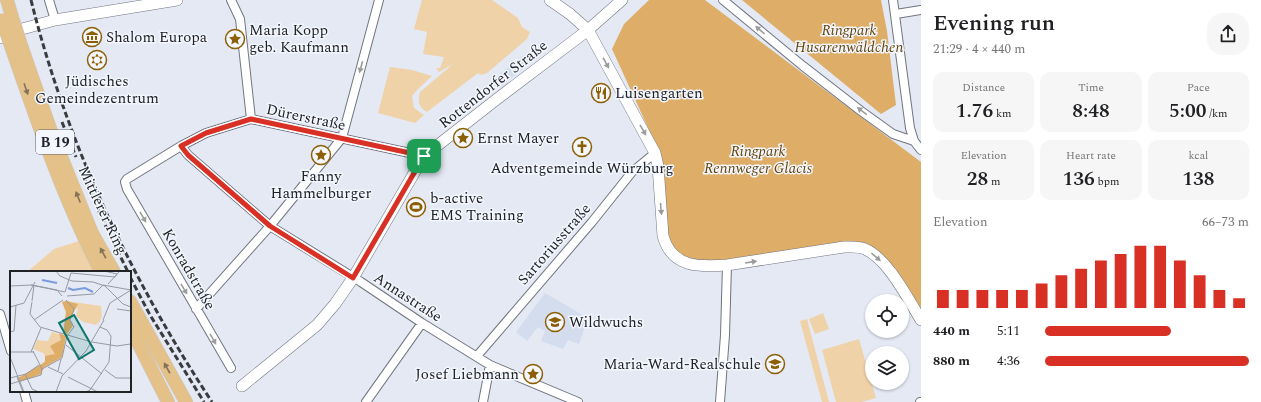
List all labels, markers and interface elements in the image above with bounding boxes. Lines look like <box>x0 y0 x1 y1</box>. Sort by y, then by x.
text: Evening run <box>933 7 1055 40</box>
button: share <box>1207 13 1249 55</box>
place label: Maria Kopp geb. Kaufmann <box>249 19 349 59</box>
park label: Ringpark Husarenwäldchen <box>795 19 903 59</box>
museum icon: Shalom Europa <box>81 26 103 48</box>
place label: Shalom Europa <box>106 26 208 49</box>
one-way arrow <box>754 26 765 35</box>
place icon: Maria Kopp geb. Kaufmann <box>224 28 246 50</box>
street label: Rottendorfer Straße <box>434 35 553 134</box>
text: 21:29 · 4 × 440 m <box>933 39 1025 59</box>
synagogue icon: Jüdisches Gemeindezentrum <box>86 49 108 71</box>
one-way arrow <box>602 57 609 69</box>
one-way arrow <box>358 62 364 74</box>
place label: Jüdisches Gemeindezentrum <box>35 70 159 110</box>
text: Distance <box>962 79 1005 96</box>
text: Time <box>1078 79 1104 96</box>
text: Pace <box>1187 79 1210 96</box>
restaurant icon: Luisengarten <box>590 82 612 104</box>
place label: Luisengarten <box>615 82 703 105</box>
one-way arrow <box>23 83 29 95</box>
text: 1.76 <box>956 96 993 126</box>
text: 8:48 <box>1072 96 1110 126</box>
text: 5:00 <box>1169 96 1206 126</box>
street label: Dürerstraße <box>264 98 348 137</box>
text: km <box>993 105 1012 122</box>
text: /km <box>1206 105 1228 122</box>
one-way arrow <box>856 107 867 115</box>
one-way arrow <box>640 124 647 136</box>
place icon: Ernst Mayer <box>452 127 474 149</box>
place label: Ernst Mayer <box>477 127 559 150</box>
road number: B 19 <box>36 130 74 154</box>
church icon: Adventgemeinde Würzburg <box>571 136 593 158</box>
pin <box>407 139 441 173</box>
park label: Ringpark Rennweger Glacis <box>704 140 813 180</box>
place icon: Fanny Hammelburger <box>310 144 332 166</box>
icon: arrive <box>413 145 435 167</box>
text: Elevation <box>961 147 1007 164</box>
text: Heart rate <box>1066 147 1116 164</box>
text: kcal <box>1188 147 1208 164</box>
place label: Adventgemeinde Würzburg <box>490 157 674 180</box>
street label: Mittlerer Ring <box>72 162 133 258</box>
text: 28 <box>967 164 988 194</box>
text: 136 <box>1063 164 1095 194</box>
text: 138 <box>1182 164 1214 194</box>
place label: Fanny Hammelburger <box>271 165 372 205</box>
text: m <box>988 173 1001 190</box>
text: bpm <box>1095 173 1119 190</box>
place label: b-active EMS Training <box>430 187 524 227</box>
one-way arrow <box>74 191 80 203</box>
sports icon: b-active EMS Training <box>405 196 427 218</box>
street label: Sartoriusstraße <box>512 198 596 290</box>
one-way arrow <box>657 203 664 215</box>
one-way arrow <box>139 211 146 223</box>
text: Elevation <box>933 212 987 232</box>
text: 66–73 m <box>1202 212 1249 232</box>
street label: Konradstraße <box>156 224 221 314</box>
one-way arrow <box>100 247 107 259</box>
one-way arrow <box>871 253 882 261</box>
one-way arrow <box>745 259 757 265</box>
street label: Annastraße <box>369 267 446 328</box>
inset map <box>10 271 131 392</box>
one-way arrow <box>181 283 188 295</box>
map controls <box>865 294 909 390</box>
button: locate <box>865 294 909 338</box>
school or university icon: Wildwuchs <box>544 311 566 333</box>
place label: Wildwuchs <box>569 311 643 334</box>
text: 440 m <box>933 321 970 341</box>
text: 5:11 <box>997 321 1020 341</box>
one-way arrow <box>210 333 217 345</box>
button: layers <box>865 346 909 390</box>
text: 880 m <box>933 351 970 371</box>
text: 4:36 <box>997 351 1020 371</box>
place label: Maria-Ward-Realschule <box>603 353 761 376</box>
school or university icon: Maria-Ward-Realschule <box>764 353 786 375</box>
one-way arrow <box>164 362 170 374</box>
place label: Josef Liebmann <box>415 363 519 386</box>
place icon: Josef Liebmann <box>522 363 544 385</box>

